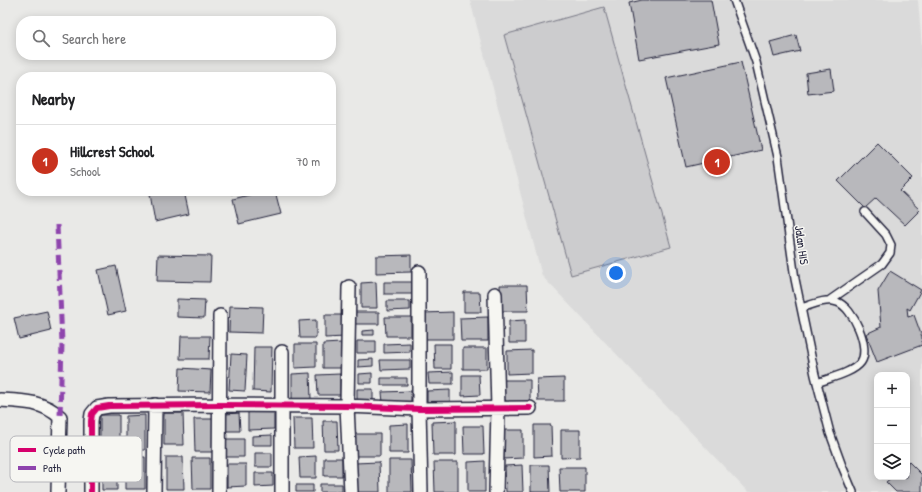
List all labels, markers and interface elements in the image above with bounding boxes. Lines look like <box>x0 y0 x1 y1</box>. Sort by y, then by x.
search box <box>16 16 336 60</box>
icon: search <box>30 27 52 49</box>
text: Search here <box>62 28 126 49</box>
text: Nearby <box>32 87 75 110</box>
text: Hillcrest School <box>70 141 154 162</box>
pin: 1 <box>704 147 730 177</box>
text: 1 <box>43 152 47 170</box>
text: 70 m <box>296 152 320 170</box>
text: School <box>70 162 100 180</box>
street label: Jalan HIS <box>791 224 813 266</box>
your location <box>606 263 626 283</box>
map controls <box>874 372 910 480</box>
button: + <box>874 372 910 408</box>
button: − <box>874 408 910 444</box>
legend <box>10 436 142 482</box>
text: Cycle path <box>43 443 86 457</box>
button: layers <box>874 444 910 480</box>
text: Path <box>43 461 61 475</box>

